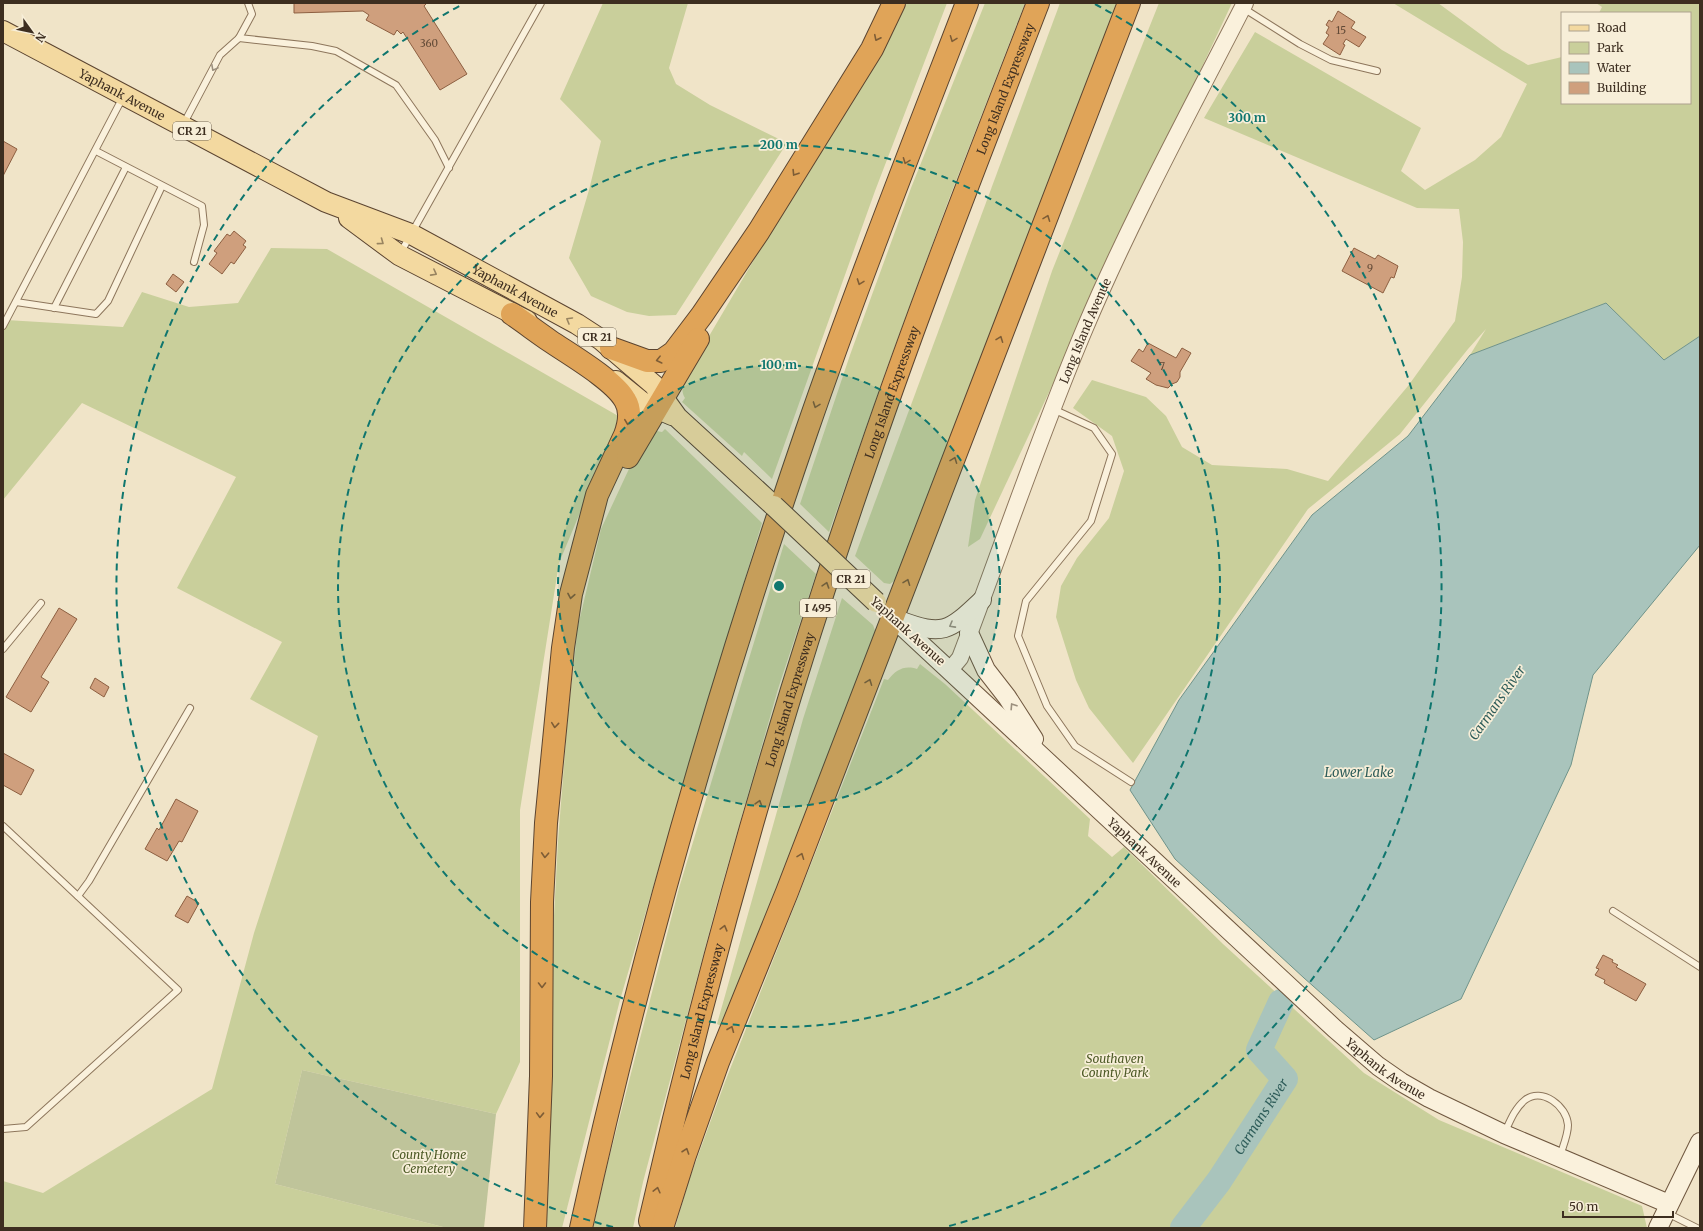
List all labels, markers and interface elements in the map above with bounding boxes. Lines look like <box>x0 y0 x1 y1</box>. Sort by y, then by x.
north arrow <box>12 12 52 52</box>
legend <box>1561 12 1691 104</box>
text: Road <box>1597 20 1626 35</box>
street label: Long Island Expressway <box>973 21 1037 156</box>
house number: 15 <box>1336 24 1346 37</box>
text: N <box>32 30 49 45</box>
one-way arrow <box>874 34 882 41</box>
one-way arrow <box>949 36 957 43</box>
house number: 360 <box>420 37 438 50</box>
text: Park <box>1597 40 1624 55</box>
text: Water <box>1596 60 1632 75</box>
one-way arrow <box>211 63 218 71</box>
street label: Yaphank Avenue <box>76 65 168 123</box>
text: Building <box>1597 80 1647 95</box>
text: 300 m <box>1228 110 1266 125</box>
road number: CR 21 <box>173 122 211 140</box>
text: 200 m <box>760 137 798 152</box>
one-way arrow <box>902 157 910 164</box>
one-way arrow <box>792 169 799 176</box>
one-way arrow <box>1043 214 1051 221</box>
one-way arrow <box>376 237 383 244</box>
street label: Yaphank Avenue <box>469 261 561 320</box>
house number: 9 <box>1367 262 1373 275</box>
one-way arrow <box>429 268 437 276</box>
street label: Long Island Avenue <box>1056 276 1114 385</box>
one-way arrow <box>856 279 865 286</box>
one-way arrow <box>566 317 574 324</box>
street label: Long Island Expressway <box>861 324 922 460</box>
road number: CR 21 <box>578 328 616 346</box>
one-way arrow <box>996 335 1004 342</box>
one-way arrow <box>655 355 662 363</box>
text: 100 m <box>761 357 797 372</box>
house number: 7 <box>1159 360 1165 373</box>
one-way arrow <box>813 401 821 408</box>
one-way arrow <box>624 418 633 425</box>
one-way arrow <box>949 457 957 464</box>
road number: CR 21 <box>832 570 870 588</box>
one-way arrow <box>903 578 911 585</box>
centre of rings <box>772 579 786 593</box>
one-way arrow <box>821 582 830 589</box>
one-way arrow <box>568 593 576 600</box>
street label: Yaphank Avenue <box>867 593 948 668</box>
road number: I 495 <box>800 599 836 617</box>
one-way arrow <box>949 620 957 627</box>
street label: Long Island Expressway <box>762 630 817 768</box>
water label: Carmans River <box>1465 662 1529 744</box>
one-way arrow <box>864 678 872 685</box>
one-way arrow <box>1010 703 1017 710</box>
one-way arrow <box>551 722 560 728</box>
water label: Lower Lake <box>1324 764 1394 781</box>
one-way arrow <box>754 800 763 807</box>
street label: Yaphank Avenue <box>1104 814 1185 890</box>
one-way arrow <box>540 852 549 858</box>
one-way arrow <box>797 852 805 859</box>
one-way arrow <box>719 925 728 932</box>
street label: Long Island Expressway <box>677 942 726 1081</box>
one-way arrow <box>538 982 546 988</box>
one-way arrow <box>727 1026 735 1033</box>
street label: Yaphank Avenue <box>1342 1034 1429 1102</box>
park label: Southaven County Park <box>1081 1051 1149 1080</box>
water label: Carmans River <box>1230 1075 1292 1158</box>
one-way arrow <box>536 1112 544 1118</box>
park label: County Home Cemetery <box>392 1147 466 1176</box>
one-way arrow <box>681 1148 690 1155</box>
one-way arrow <box>653 1187 661 1193</box>
scale bar <box>1563 1193 1673 1219</box>
text: 50 m <box>1569 1199 1598 1214</box>

